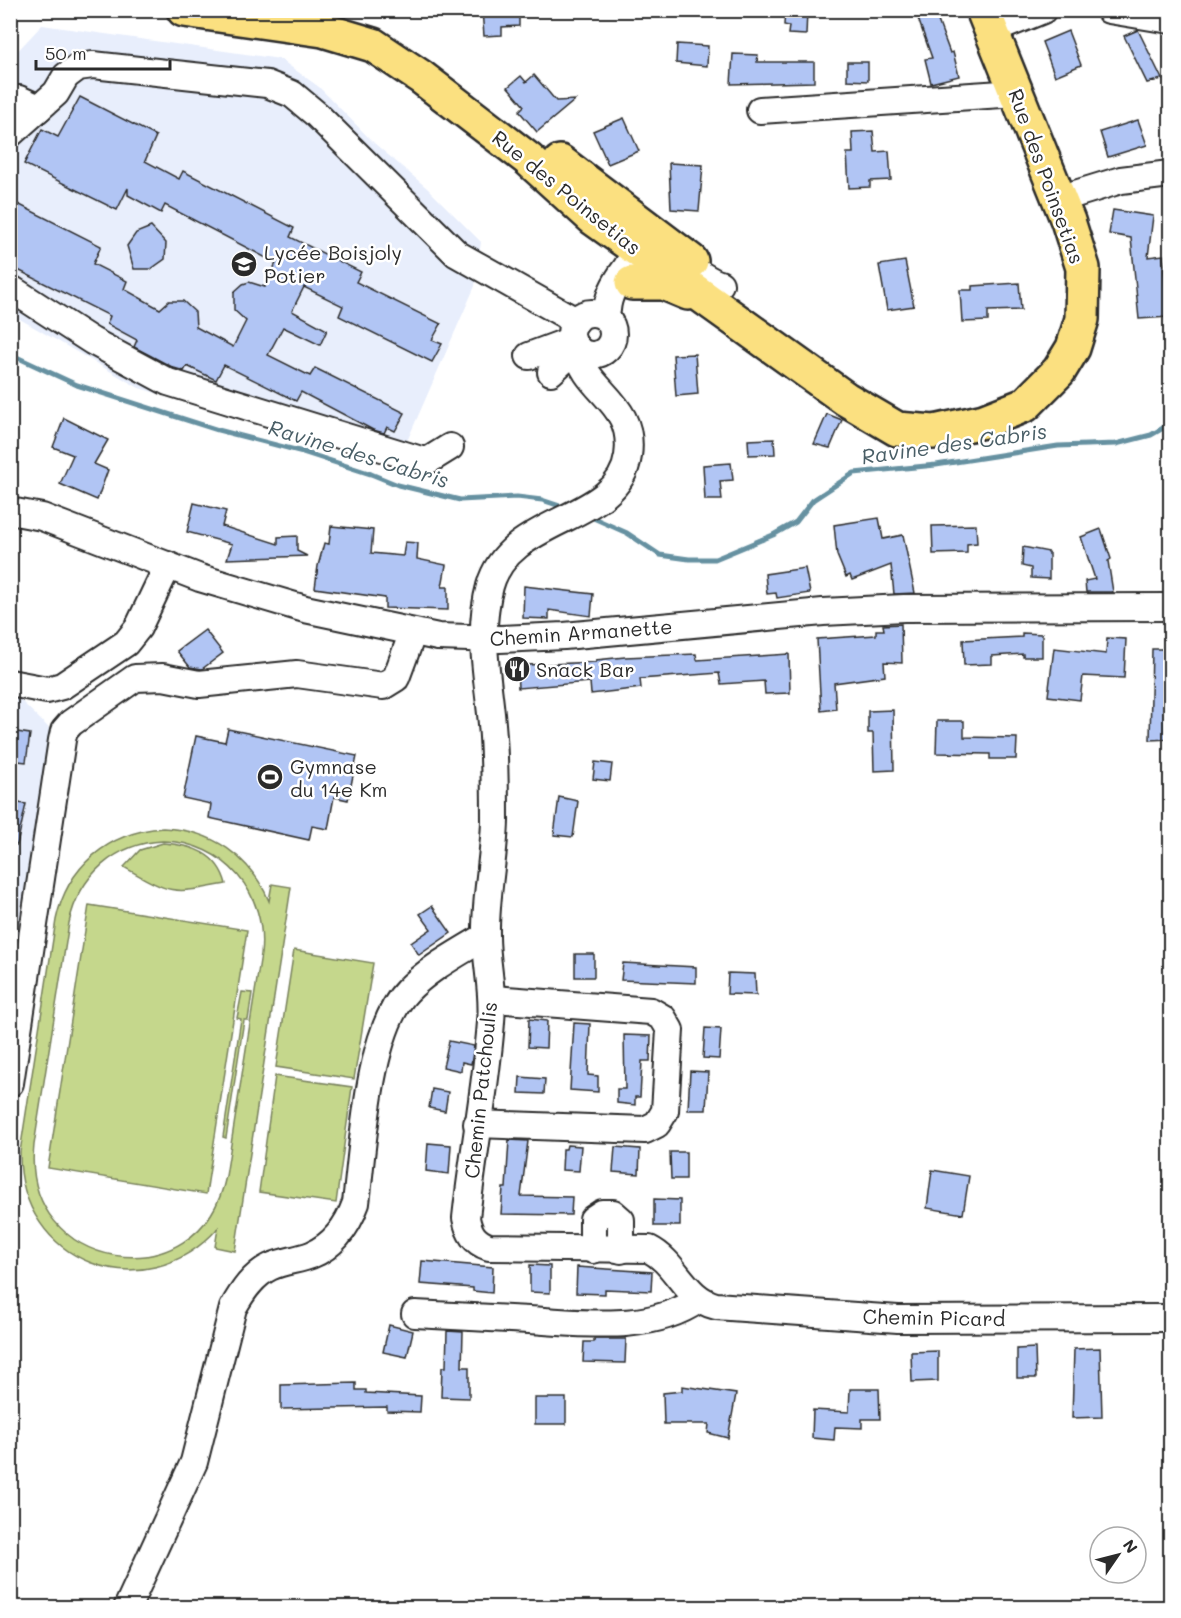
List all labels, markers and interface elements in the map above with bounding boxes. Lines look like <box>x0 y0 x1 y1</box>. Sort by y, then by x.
scale bar <box>36 33 170 71</box>
text: 50 m <box>45 41 87 65</box>
street label: Rue des Poinsetias <box>1003 85 1091 267</box>
street label: Rue des Poinsetias <box>487 124 647 260</box>
place label: Lycée Boisjoly Potier <box>264 239 402 288</box>
school or university icon: Lycée Boisjoly Potier <box>229 249 259 279</box>
water label: Ravine des Cabris <box>265 413 453 493</box>
water label: Ravine des Cabris <box>859 417 1049 469</box>
street label: Chemin Armanette <box>489 613 673 651</box>
restaurant icon: Snack Bar <box>502 654 532 684</box>
place label: Snack Bar <box>536 656 635 682</box>
place label: Gymnase du 14e Km <box>290 753 388 802</box>
sports icon: Gymnase du 14e Km <box>255 762 285 792</box>
street label: Chemin Patchoulis <box>458 1000 502 1180</box>
street label: Chemin Picard <box>862 1303 1006 1331</box>
north arrow <box>1088 1525 1148 1585</box>
text: N <box>1119 1535 1143 1557</box>

